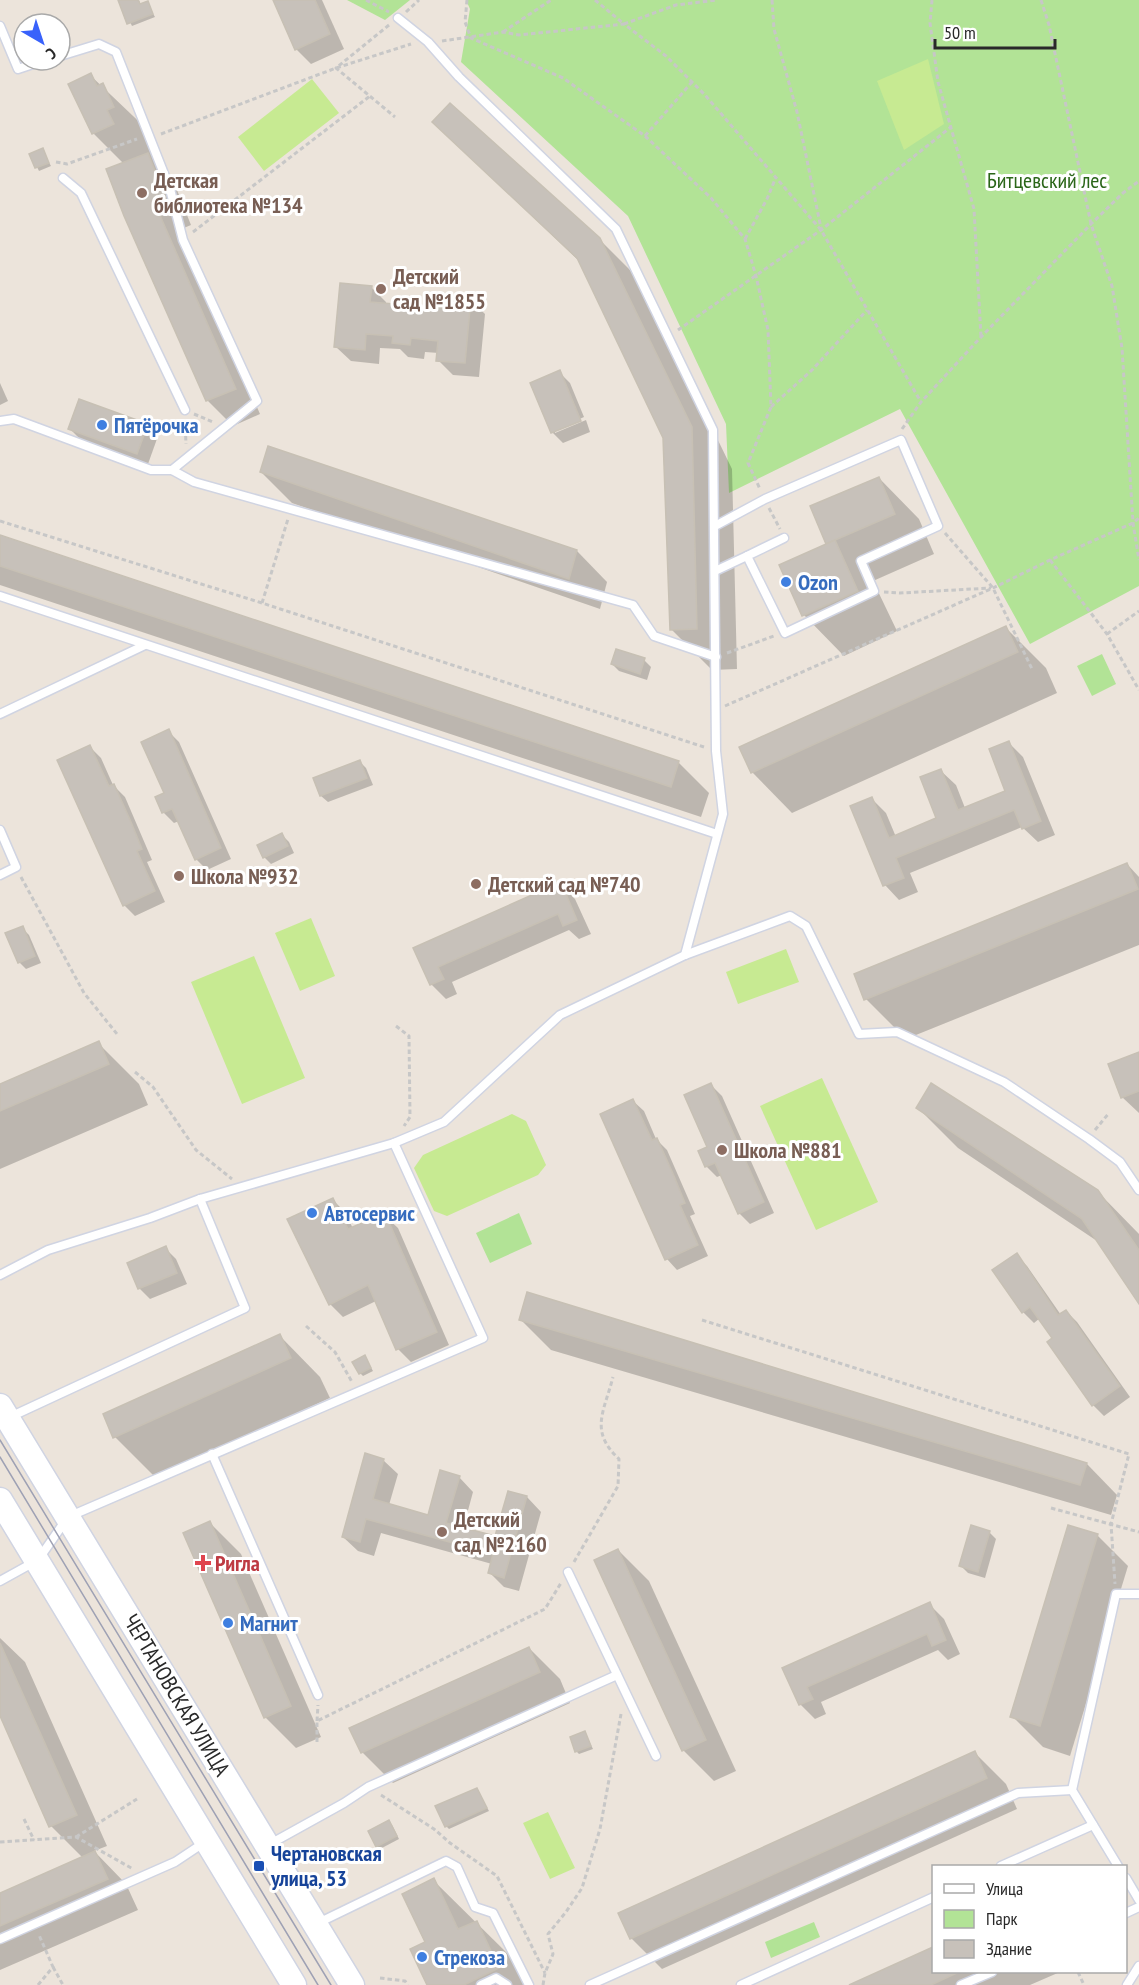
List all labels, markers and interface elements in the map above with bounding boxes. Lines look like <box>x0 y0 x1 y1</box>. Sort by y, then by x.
north arrow <box>12 12 72 72</box>
scale bar <box>935 12 1055 50</box>
text: 50 m <box>944 21 976 44</box>
text: С <box>42 44 61 64</box>
place label: Детская библиотека №134 <box>154 166 303 219</box>
park label: Битцевский лес <box>987 166 1107 194</box>
marker: Детская библиотека №134 <box>135 186 149 200</box>
place label: Детский сад №1855 <box>393 262 486 315</box>
marker: Детский сад №1855 <box>374 282 388 296</box>
place label: Пятёрочка <box>114 411 199 439</box>
marker: Пятёрочка <box>95 418 109 432</box>
place label: Ozon <box>798 568 838 596</box>
marker: Ozon <box>779 575 793 589</box>
place label: Школа №932 <box>191 862 299 890</box>
marker: Школа №932 <box>172 869 186 883</box>
place label: Детский сад №740 <box>488 870 640 898</box>
marker: Детский сад №740 <box>469 877 483 891</box>
place label: Школа №881 <box>734 1136 842 1164</box>
marker: Школа №881 <box>715 1143 729 1157</box>
place label: Автосервис <box>323 1199 415 1227</box>
marker: Автосервис <box>305 1206 319 1220</box>
place label: Детский сад №2160 <box>454 1505 547 1558</box>
marker: Детский сад №2160 <box>435 1525 449 1539</box>
place label: Ригла <box>215 1549 260 1577</box>
marker: Ригла <box>196 1556 210 1570</box>
street label: ЧЕРТАНОВСКАЯ УЛИЦА <box>118 1609 237 1782</box>
place label: Магнит <box>240 1609 298 1637</box>
marker: Магнит <box>221 1616 235 1630</box>
place label: Чертановская улица, 53 <box>270 1839 382 1892</box>
marker: Чертановская улица, 53 <box>252 1859 266 1873</box>
legend <box>932 1865 1127 1973</box>
text: Улица <box>986 1877 1023 1900</box>
text: Парк <box>986 1907 1017 1930</box>
text: Здание <box>986 1937 1032 1960</box>
place label: Стрекоза <box>434 1943 505 1971</box>
marker: Стрекоза <box>415 1950 429 1964</box>

